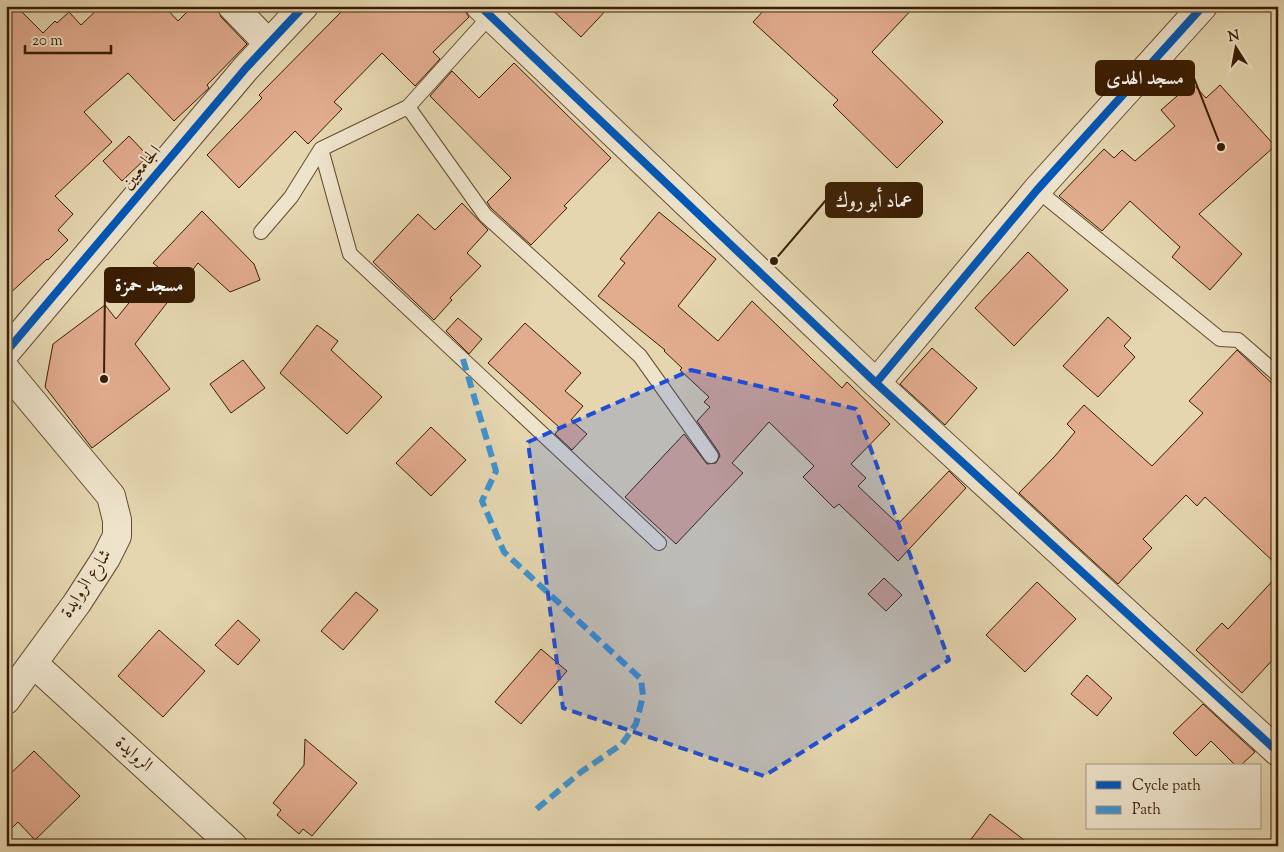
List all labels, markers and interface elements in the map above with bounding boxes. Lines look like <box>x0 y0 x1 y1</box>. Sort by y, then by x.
scale bar <box>25 22 111 54</box>
north arrow <box>1212 22 1262 72</box>
text: N <box>1227 26 1241 48</box>
text: 20 m <box>32 31 63 52</box>
callout: مسجد الهدى <box>1096 61 1194 95</box>
text: مسجد الهدى <box>1106 66 1184 93</box>
street label: الجامعيين <box>116 140 168 196</box>
callout: عماد أبو روك <box>826 183 922 217</box>
text: عماد أبو روك <box>836 187 912 216</box>
callout: مسجد حمزة <box>105 268 194 302</box>
text: مسجد حمزة <box>115 273 183 300</box>
street label: شارع الروايدة <box>55 544 119 624</box>
street label: الروايدة <box>108 731 158 779</box>
legend <box>1086 764 1262 830</box>
text: Cycle path <box>1132 776 1201 797</box>
text: Path <box>1132 800 1161 821</box>

